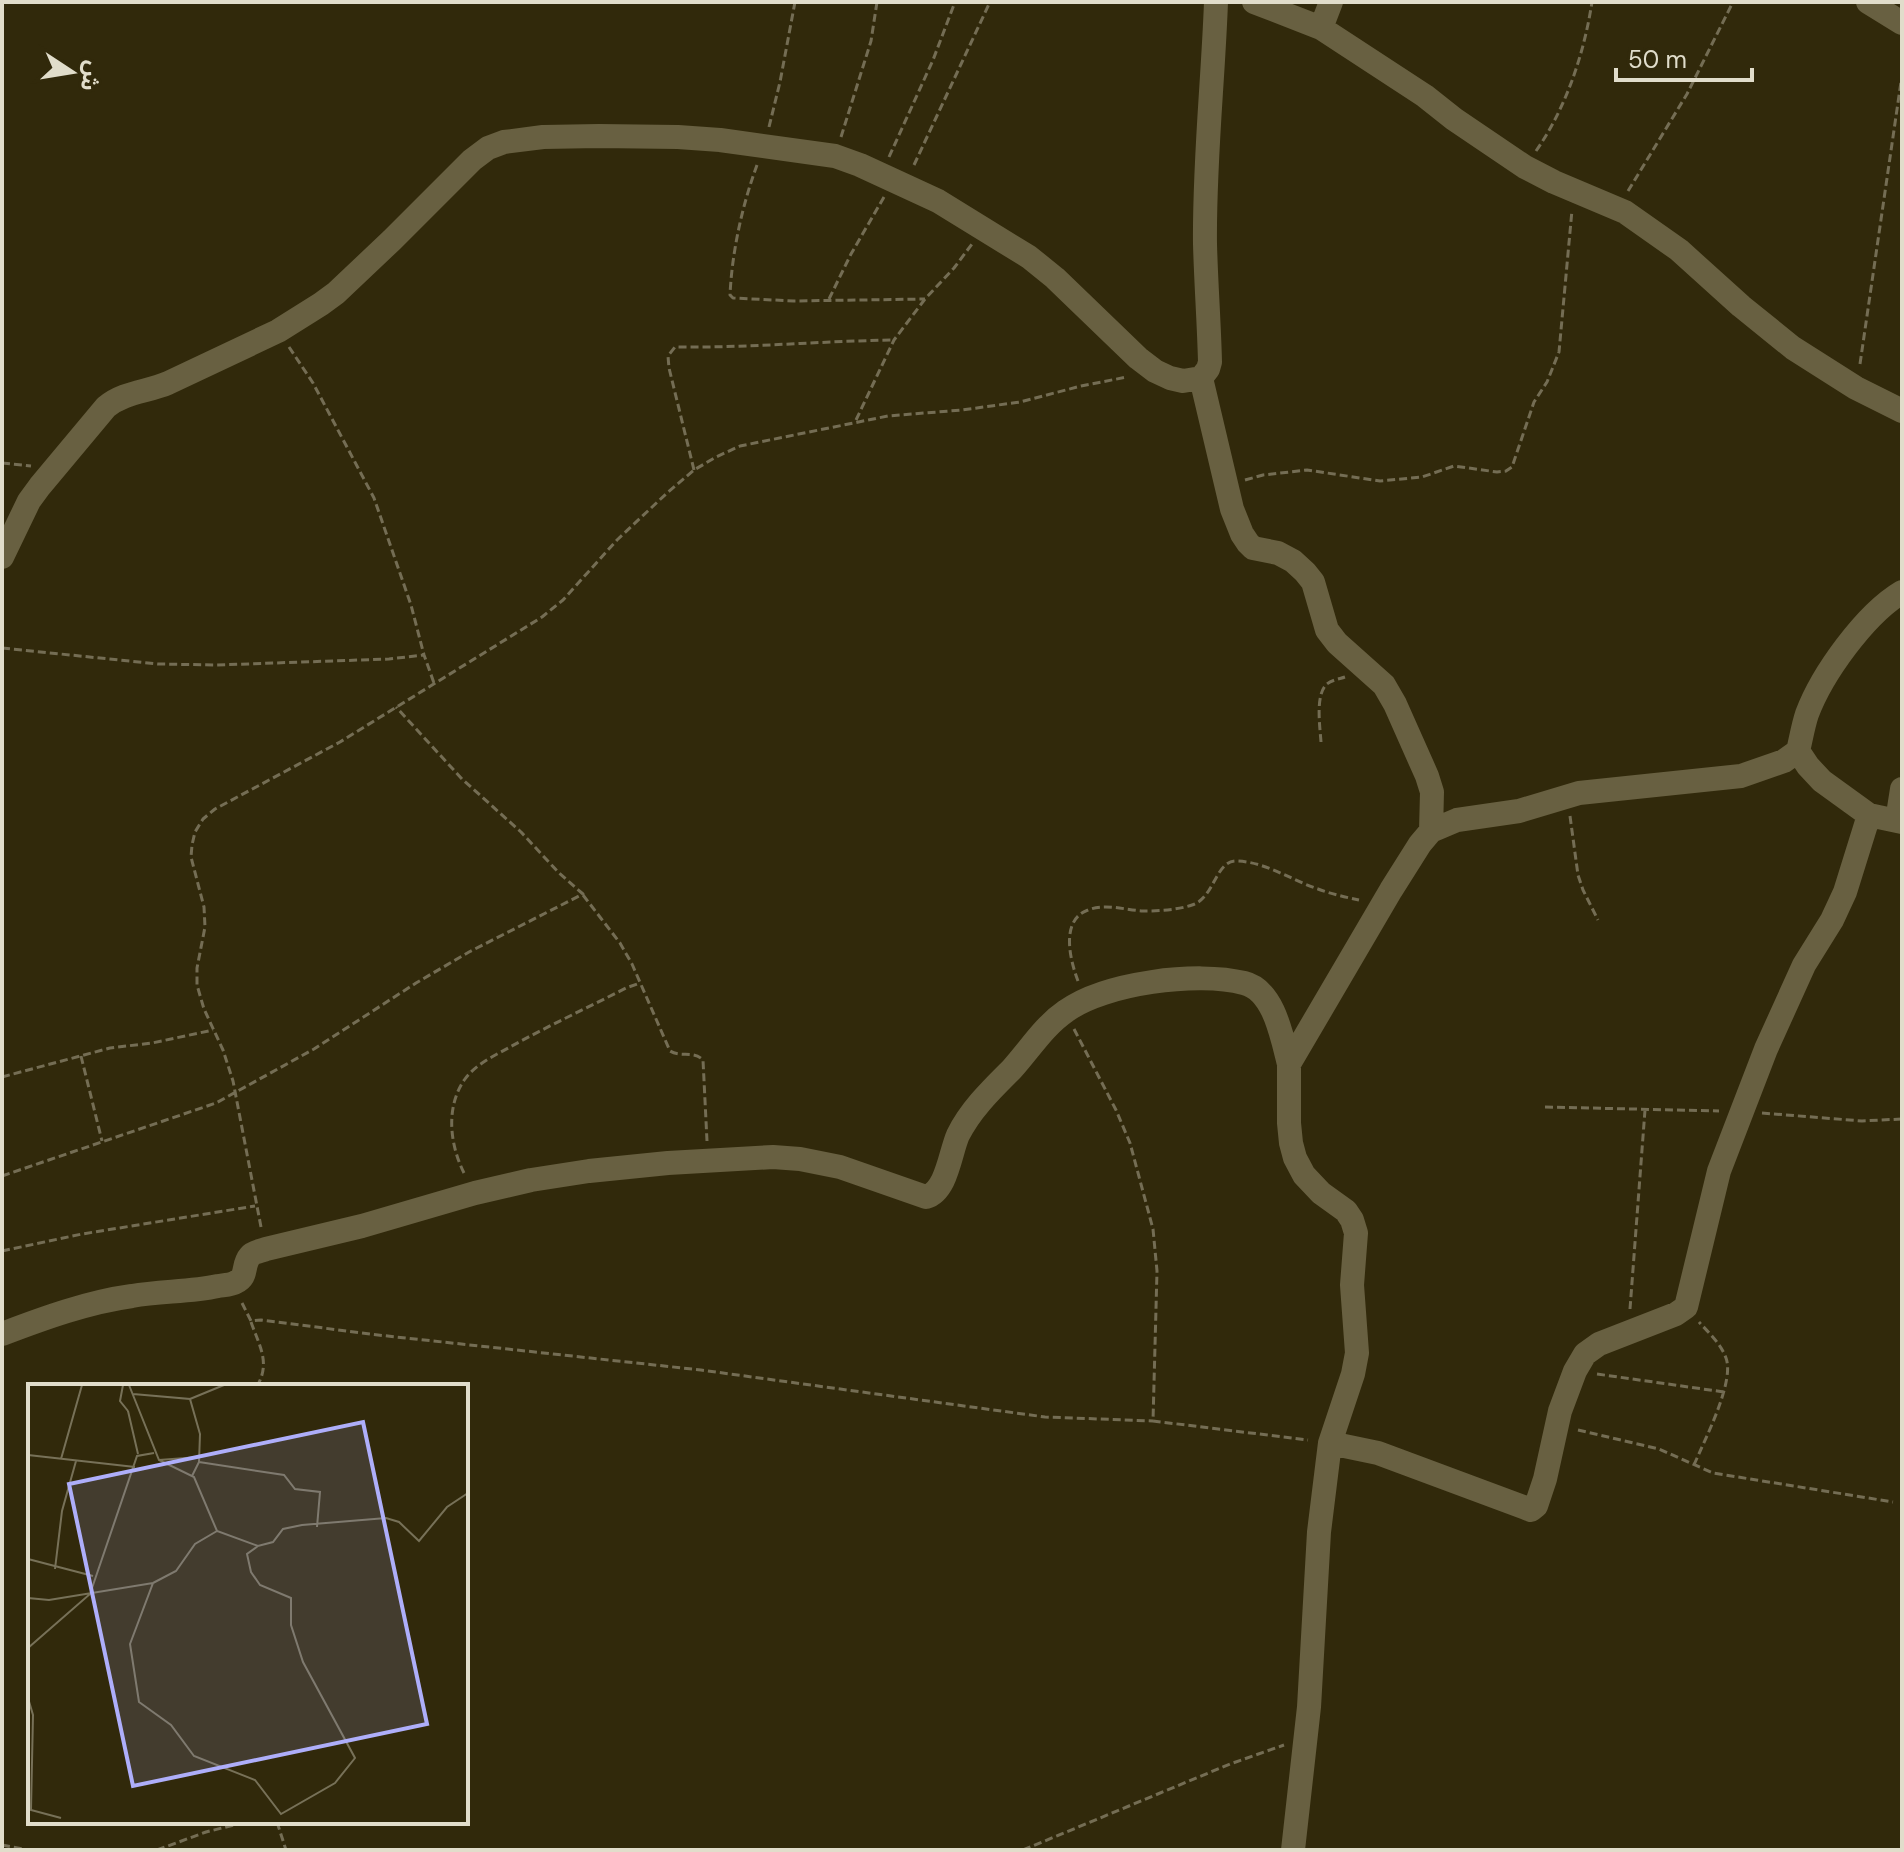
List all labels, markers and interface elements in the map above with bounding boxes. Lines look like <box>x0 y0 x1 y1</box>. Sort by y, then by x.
north arrow <box>32 32 112 112</box>
scale bar <box>1616 32 1752 82</box>
text: 50 m <box>1628 44 1687 75</box>
text: ش <box>74 58 108 94</box>
inset map <box>28 1384 468 1824</box>

